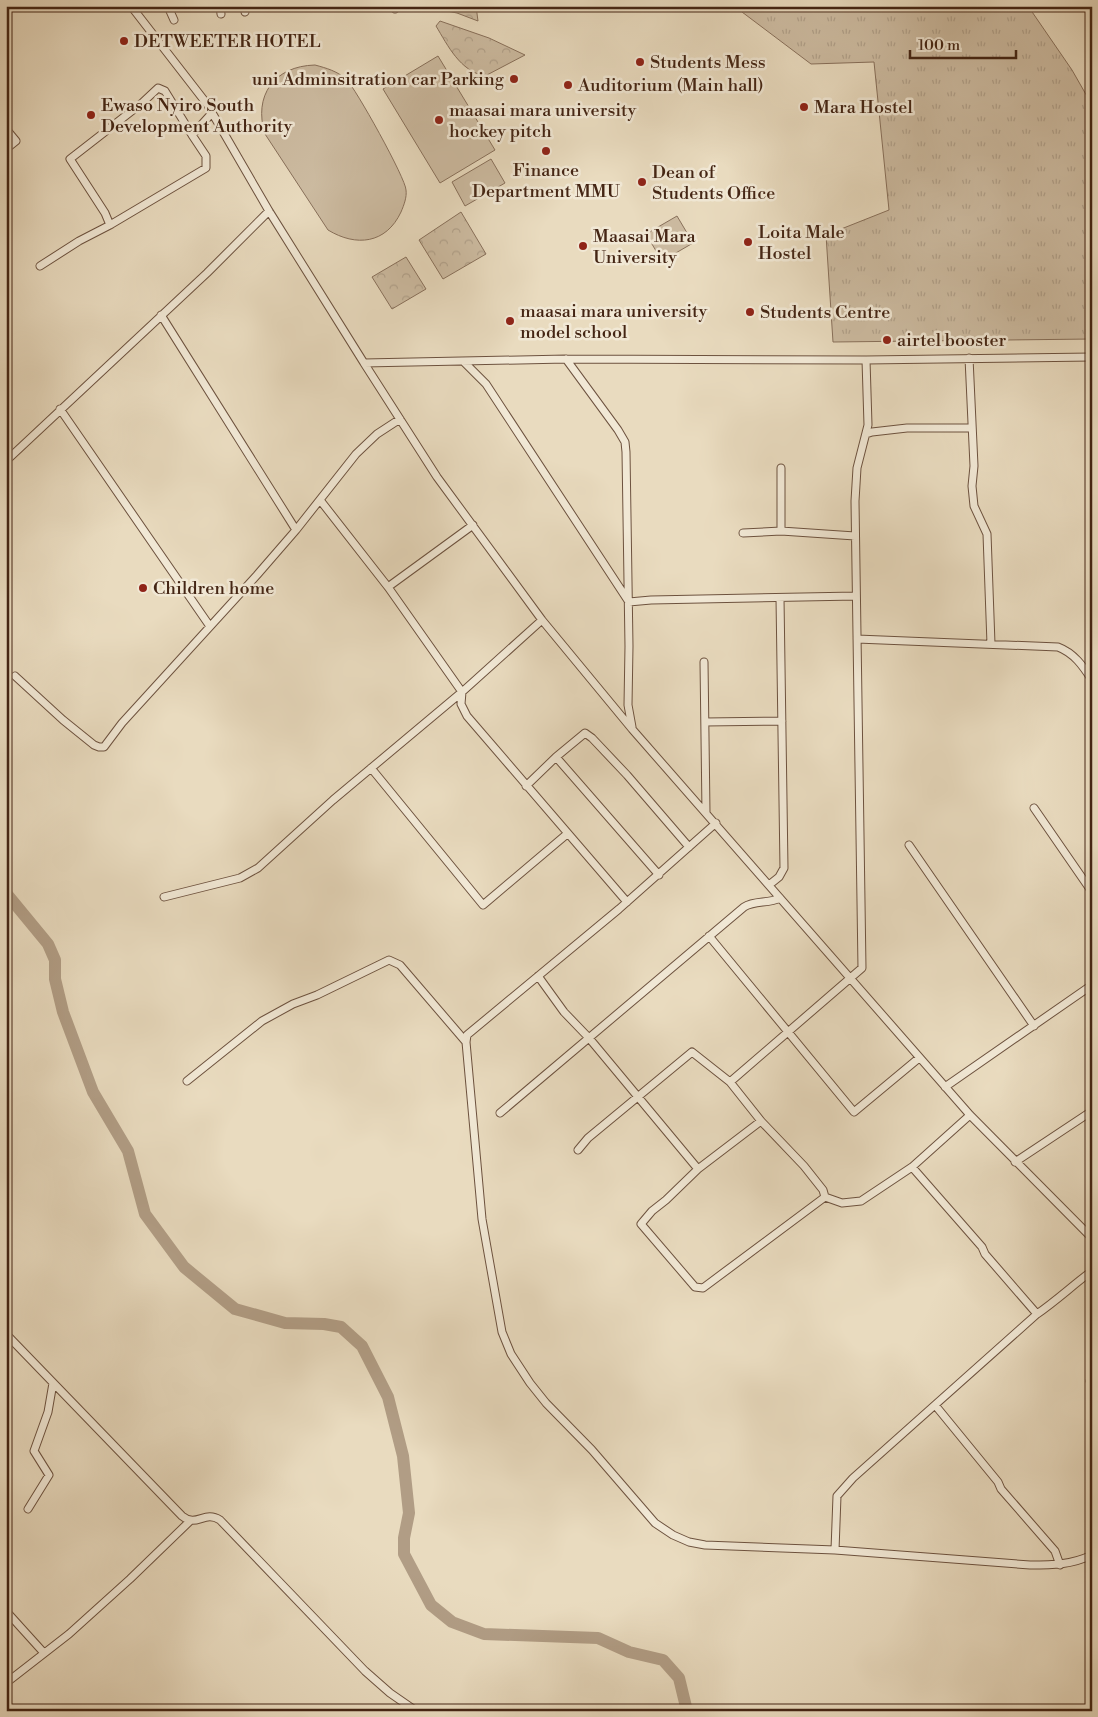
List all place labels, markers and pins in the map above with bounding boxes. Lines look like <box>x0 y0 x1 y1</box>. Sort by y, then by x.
place label: DETWEETER HOTEL <box>134 30 321 53</box>
marker: DETWEETER HOTEL <box>118 35 130 47</box>
place label: Students Mess <box>650 51 766 74</box>
marker: Students Mess <box>634 56 646 68</box>
place label: uni Adminsitration car Parking <box>252 68 505 91</box>
marker: uni Adminsitration car Parking <box>508 73 520 85</box>
place label: Auditorium (Main hall) <box>577 74 764 97</box>
marker: Auditorium (Main hall) <box>562 79 574 91</box>
place label: Ewaso Nyiro South Development Authority <box>101 94 292 138</box>
place label: Mara Hostel <box>814 96 913 119</box>
place label: maasai mara university hockey pitch <box>449 99 636 143</box>
marker: Mara Hostel <box>798 101 810 113</box>
marker: Ewaso Nyiro South Development Authority <box>85 109 97 121</box>
marker: maasai mara university hockey pitch <box>433 114 445 126</box>
marker: Finance Department MMU <box>540 145 552 157</box>
place label: Finance Department MMU <box>472 159 621 203</box>
place label: Dean of Students Office <box>652 161 775 205</box>
marker: Dean of Students Office <box>636 176 648 188</box>
place label: Loita Male Hostel <box>758 221 845 265</box>
place label: Maasai Mara University <box>593 225 696 269</box>
marker: Loita Male Hostel <box>742 236 754 248</box>
marker: Maasai Mara University <box>577 240 589 252</box>
place label: maasai mara university model school <box>520 300 707 344</box>
place label: Students Centre <box>760 301 890 324</box>
marker: Students Centre <box>744 306 756 318</box>
marker: maasai mara university model school <box>504 315 516 327</box>
place label: airtel booster <box>897 329 1007 352</box>
marker: airtel booster <box>881 334 893 346</box>
place label: Children home <box>153 577 274 600</box>
marker: Children home <box>137 582 149 594</box>

